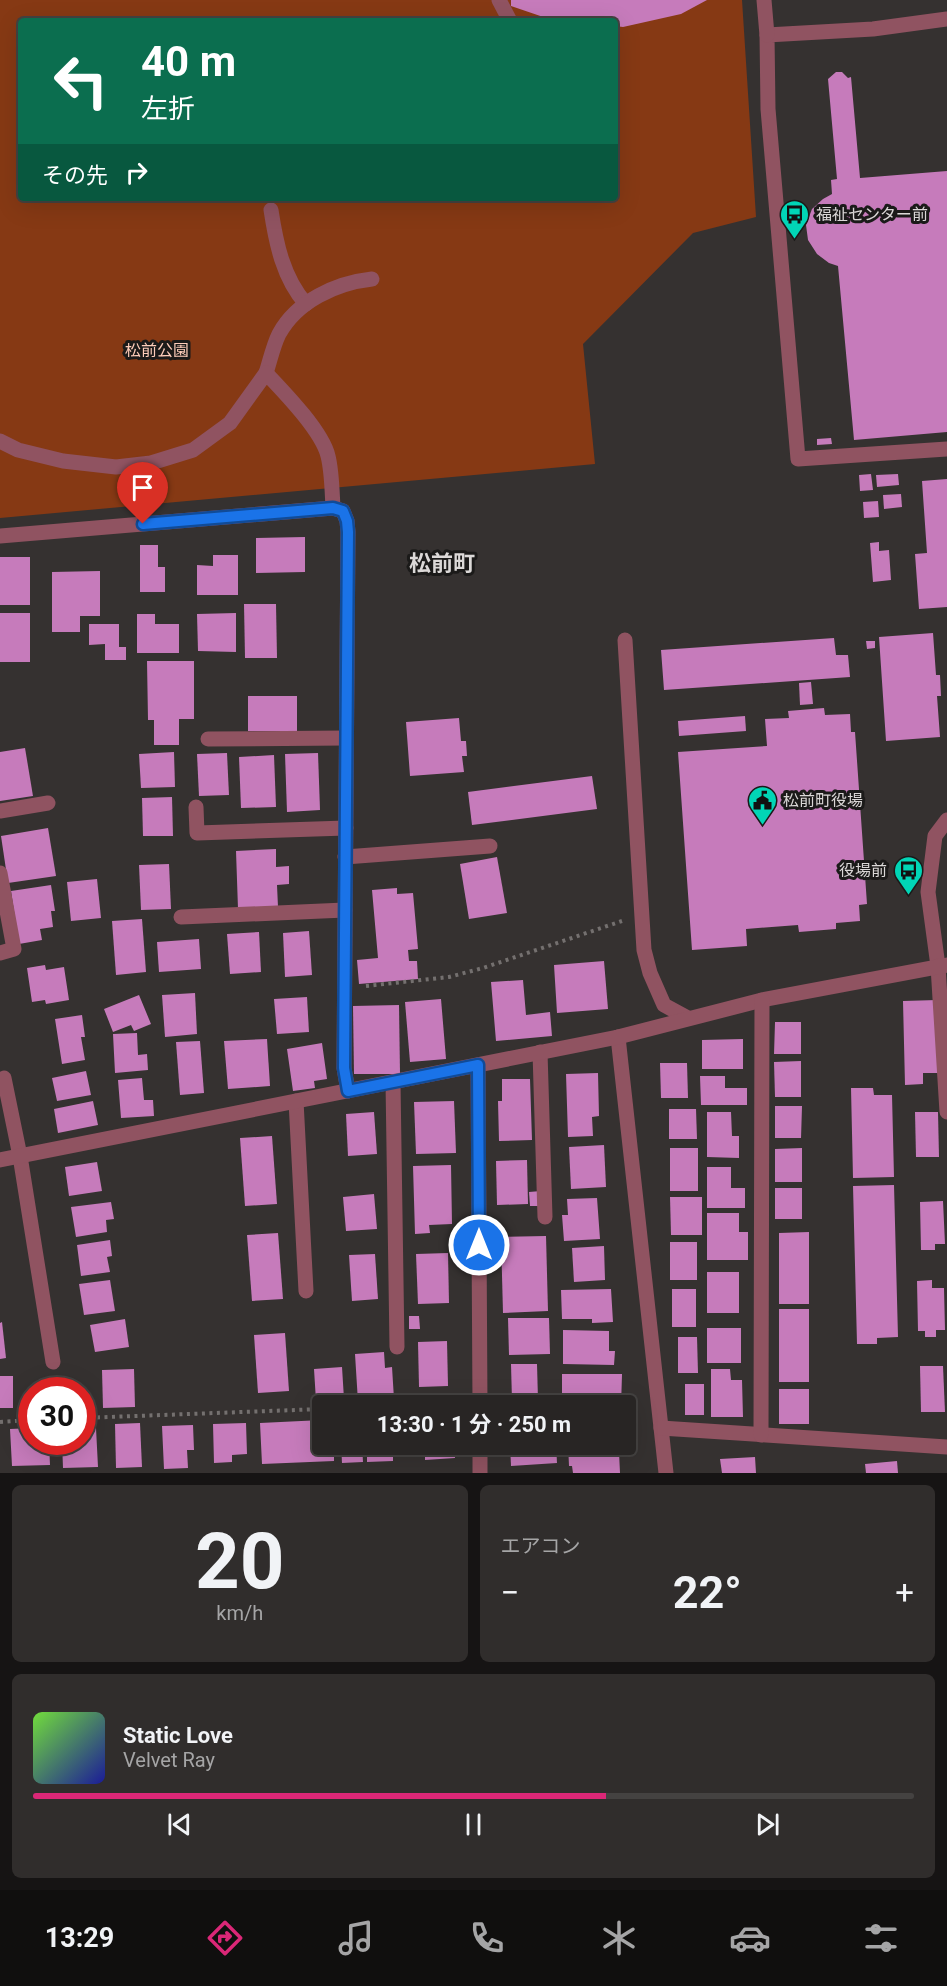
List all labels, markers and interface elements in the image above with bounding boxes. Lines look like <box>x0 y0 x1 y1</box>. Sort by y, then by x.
text: 40 m <box>141 37 236 86</box>
icon: left <box>42 42 120 120</box>
text: 左折 <box>141 93 195 125</box>
icon: right <box>120 156 153 189</box>
text: その先 <box>42 163 108 188</box>
bus stop icon: 福祉センター前 <box>779 198 811 240</box>
place label: 福祉センター前 <box>816 205 928 224</box>
park label: 松前公園 <box>125 341 189 360</box>
pin <box>117 462 168 524</box>
icon: arrive <box>126 471 159 504</box>
district label: 松前町 <box>409 551 475 576</box>
public building icon: 松前町役場 <box>746 784 778 826</box>
place label: 松前町役場 <box>783 791 863 810</box>
bus stop icon: 役場前 <box>892 854 924 896</box>
place label: 役場前 <box>839 861 887 880</box>
position arrow <box>447 1213 511 1277</box>
speed limit sign: 30 <box>18 1377 96 1455</box>
text: 13:30 · 1 分 · 250 m <box>377 1412 571 1437</box>
text: 20 <box>195 1516 285 1607</box>
text: エアコン <box>501 1534 581 1558</box>
text: 22° <box>673 1566 742 1619</box>
text: − <box>501 1573 519 1612</box>
text: + <box>895 1573 914 1612</box>
text: km/h <box>216 1601 263 1625</box>
text: Static Love <box>123 1723 233 1748</box>
text: Velvet Ray <box>123 1748 215 1772</box>
icon: previous <box>163 1808 196 1841</box>
icon: pause <box>457 1808 490 1841</box>
icon: next <box>751 1808 784 1841</box>
icon: directions <box>204 1917 246 1959</box>
icon: music <box>335 1917 377 1959</box>
icon: phone <box>466 1917 508 1959</box>
icon: climate <box>598 1917 640 1959</box>
icon: car <box>729 1917 771 1959</box>
icon: filters <box>860 1917 902 1959</box>
text: 13:29 <box>45 1922 114 1954</box>

